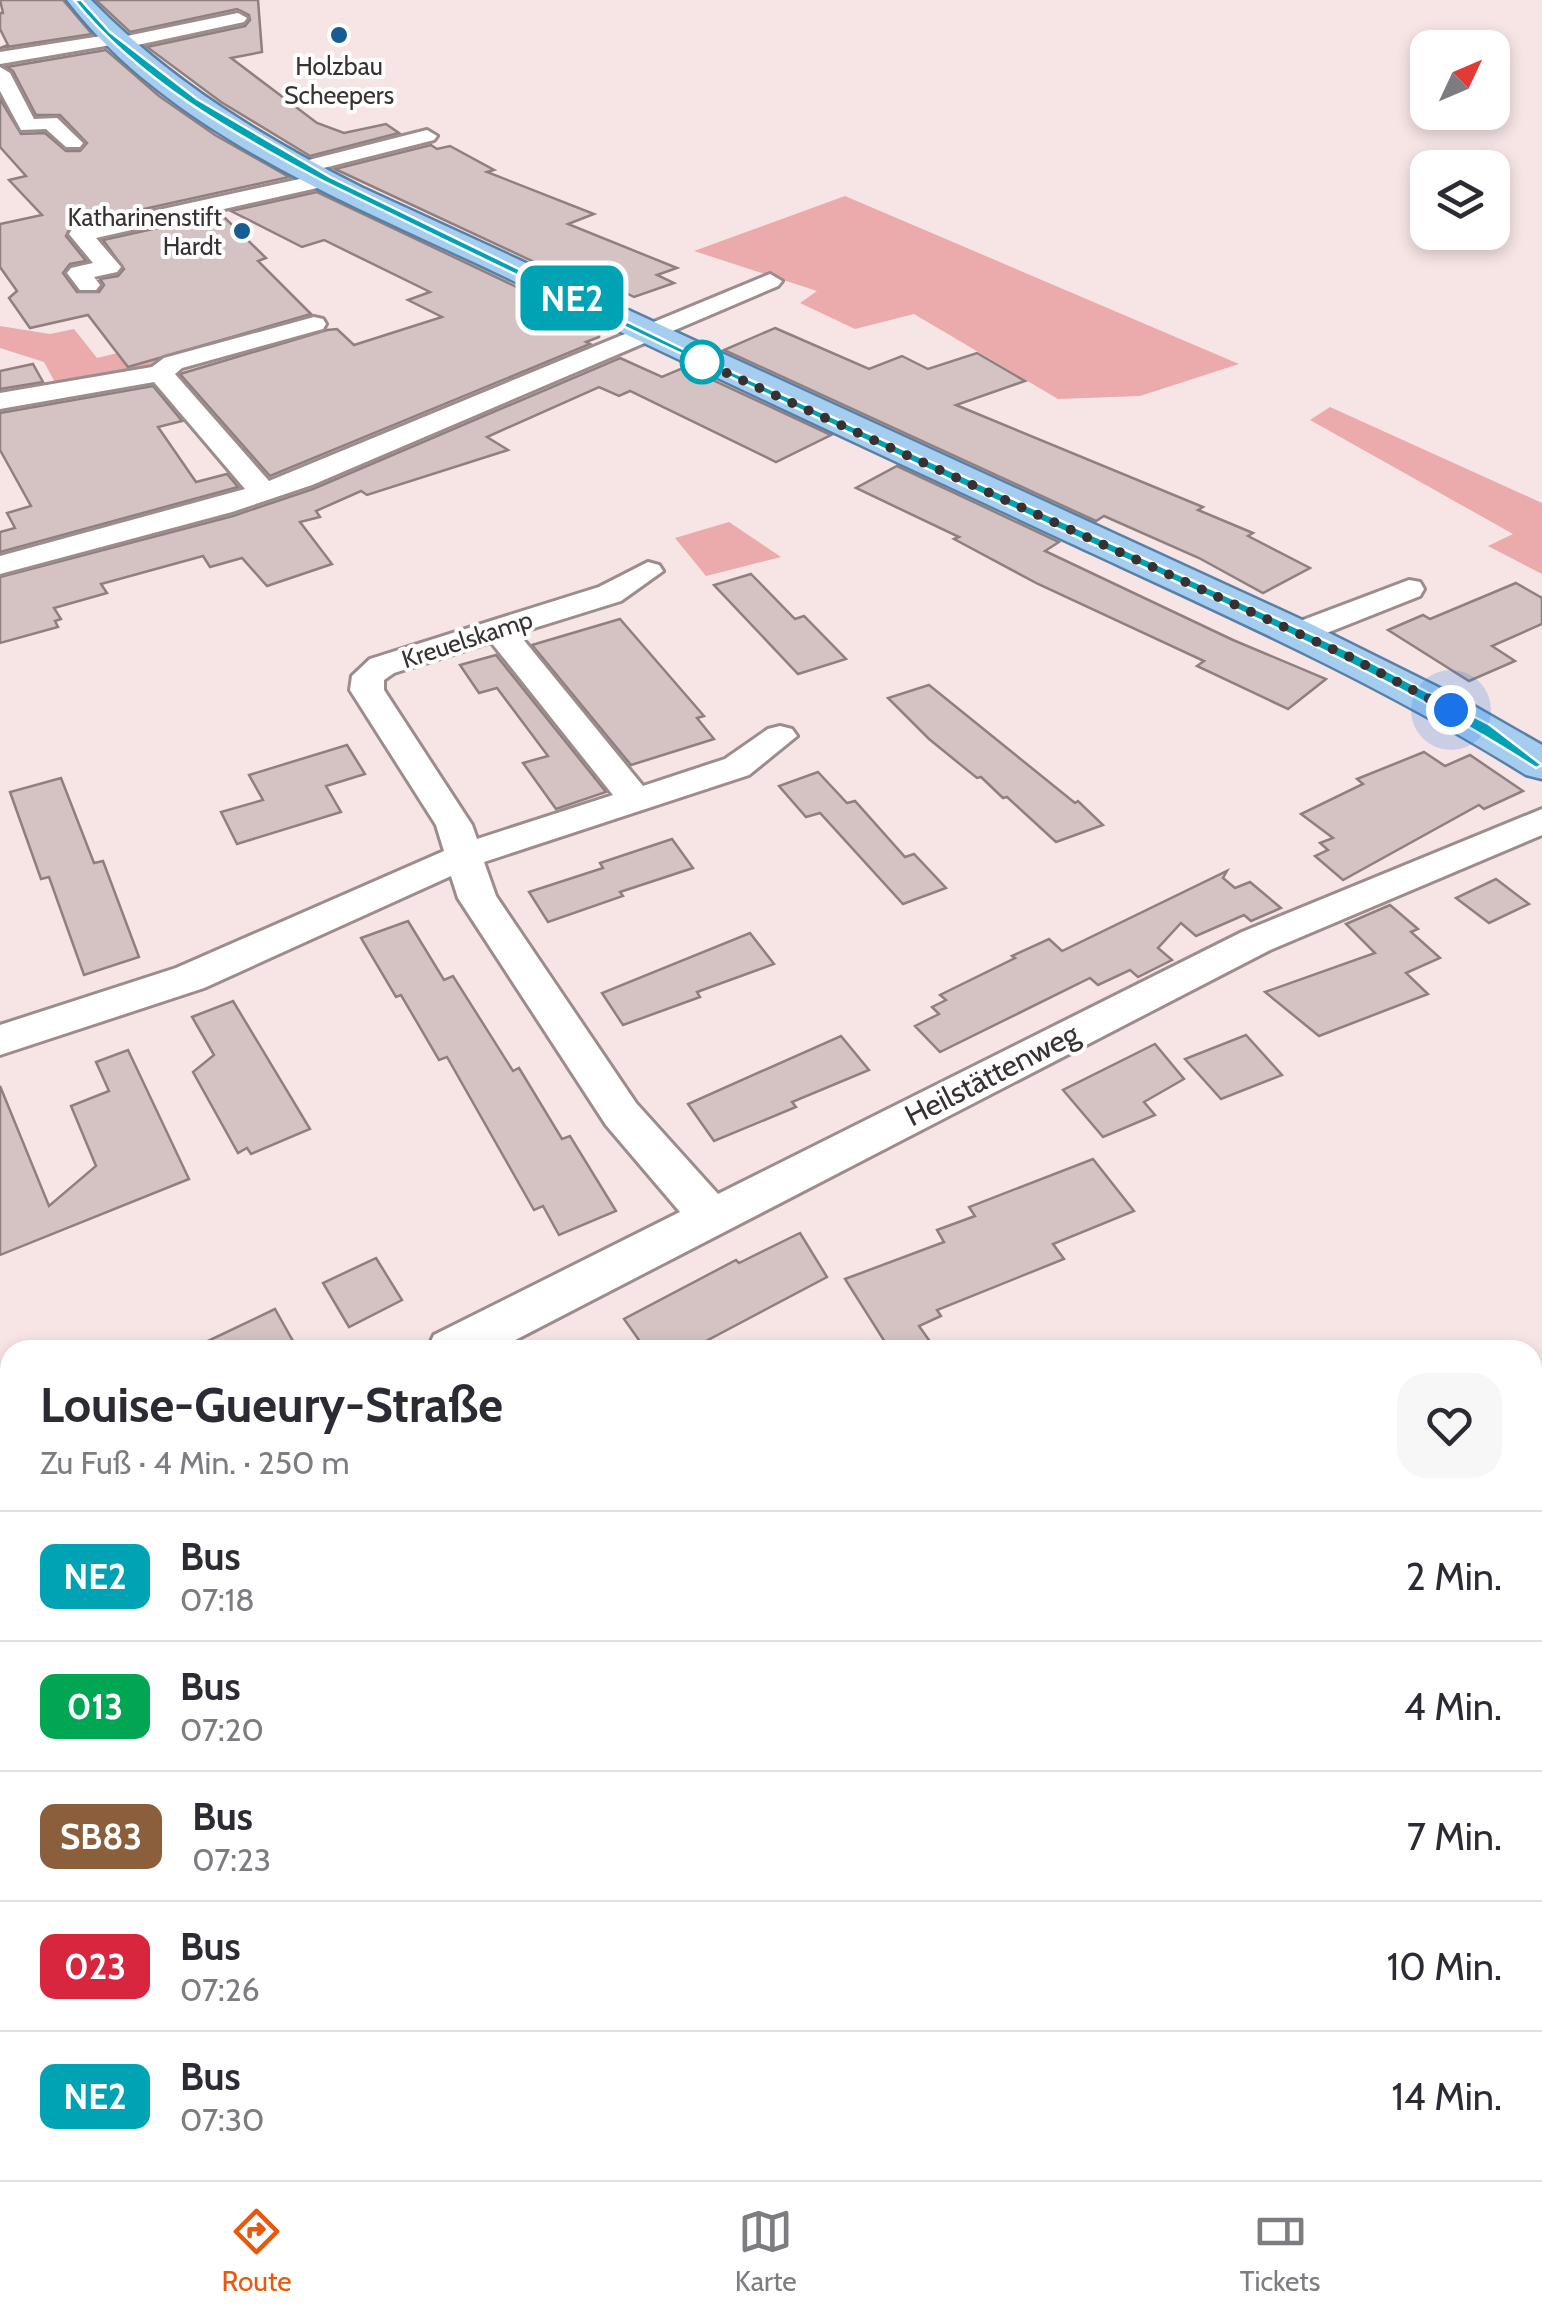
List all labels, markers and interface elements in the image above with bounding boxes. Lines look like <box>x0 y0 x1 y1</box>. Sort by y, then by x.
marker: Holzbau Scheepers <box>328 24 350 46</box>
north arrow <box>1410 30 1510 130</box>
map controls <box>1410 30 1510 250</box>
place label: Holzbau Scheepers <box>284 51 394 110</box>
button: layers <box>1410 150 1510 250</box>
place label: Katharinenstift Hardt <box>67 202 223 261</box>
marker: Katharinenstift Hardt <box>231 220 253 242</box>
line badge: NE2 <box>514 266 630 330</box>
text: NE2 <box>540 277 604 320</box>
unlabelled marker <box>681 341 723 383</box>
street label: Kreuelskamp <box>398 604 536 674</box>
your location <box>1426 685 1476 735</box>
street label: Heilstättenweg <box>899 1014 1086 1134</box>
button: heart <box>1397 1373 1502 1478</box>
text: Louise-Gueury-Straße <box>40 1376 503 1434</box>
text: Zu Fuß · 4 Min. · 250 m <box>40 1443 350 1482</box>
text: Bus <box>180 1533 241 1580</box>
text: 2 Min. <box>1406 1553 1502 1600</box>
text: NE2 <box>63 1555 127 1598</box>
text: 07:18 <box>180 1580 255 1619</box>
text: Bus <box>180 1663 241 1710</box>
text: 4 Min. <box>1404 1683 1502 1730</box>
text: 013 <box>67 1685 123 1728</box>
text: 07:20 <box>180 1710 264 1749</box>
text: Bus <box>192 1793 253 1840</box>
text: 7 Min. <box>1407 1813 1502 1860</box>
text: SB83 <box>60 1815 142 1858</box>
text: 07:23 <box>192 1840 271 1879</box>
text: Bus <box>180 1923 241 1970</box>
text: 10 Min. <box>1387 1943 1502 1990</box>
text: 023 <box>64 1945 126 1988</box>
text: 07:26 <box>180 1970 260 2009</box>
text: Bus <box>180 2053 241 2100</box>
text: 14 Min. <box>1391 2073 1502 2120</box>
text: NE2 <box>63 2075 127 2118</box>
text: 07:30 <box>180 2100 264 2139</box>
tab: Route <box>222 2204 292 2298</box>
tab: Karte <box>735 2204 797 2298</box>
tab: Tickets <box>1240 2204 1320 2298</box>

